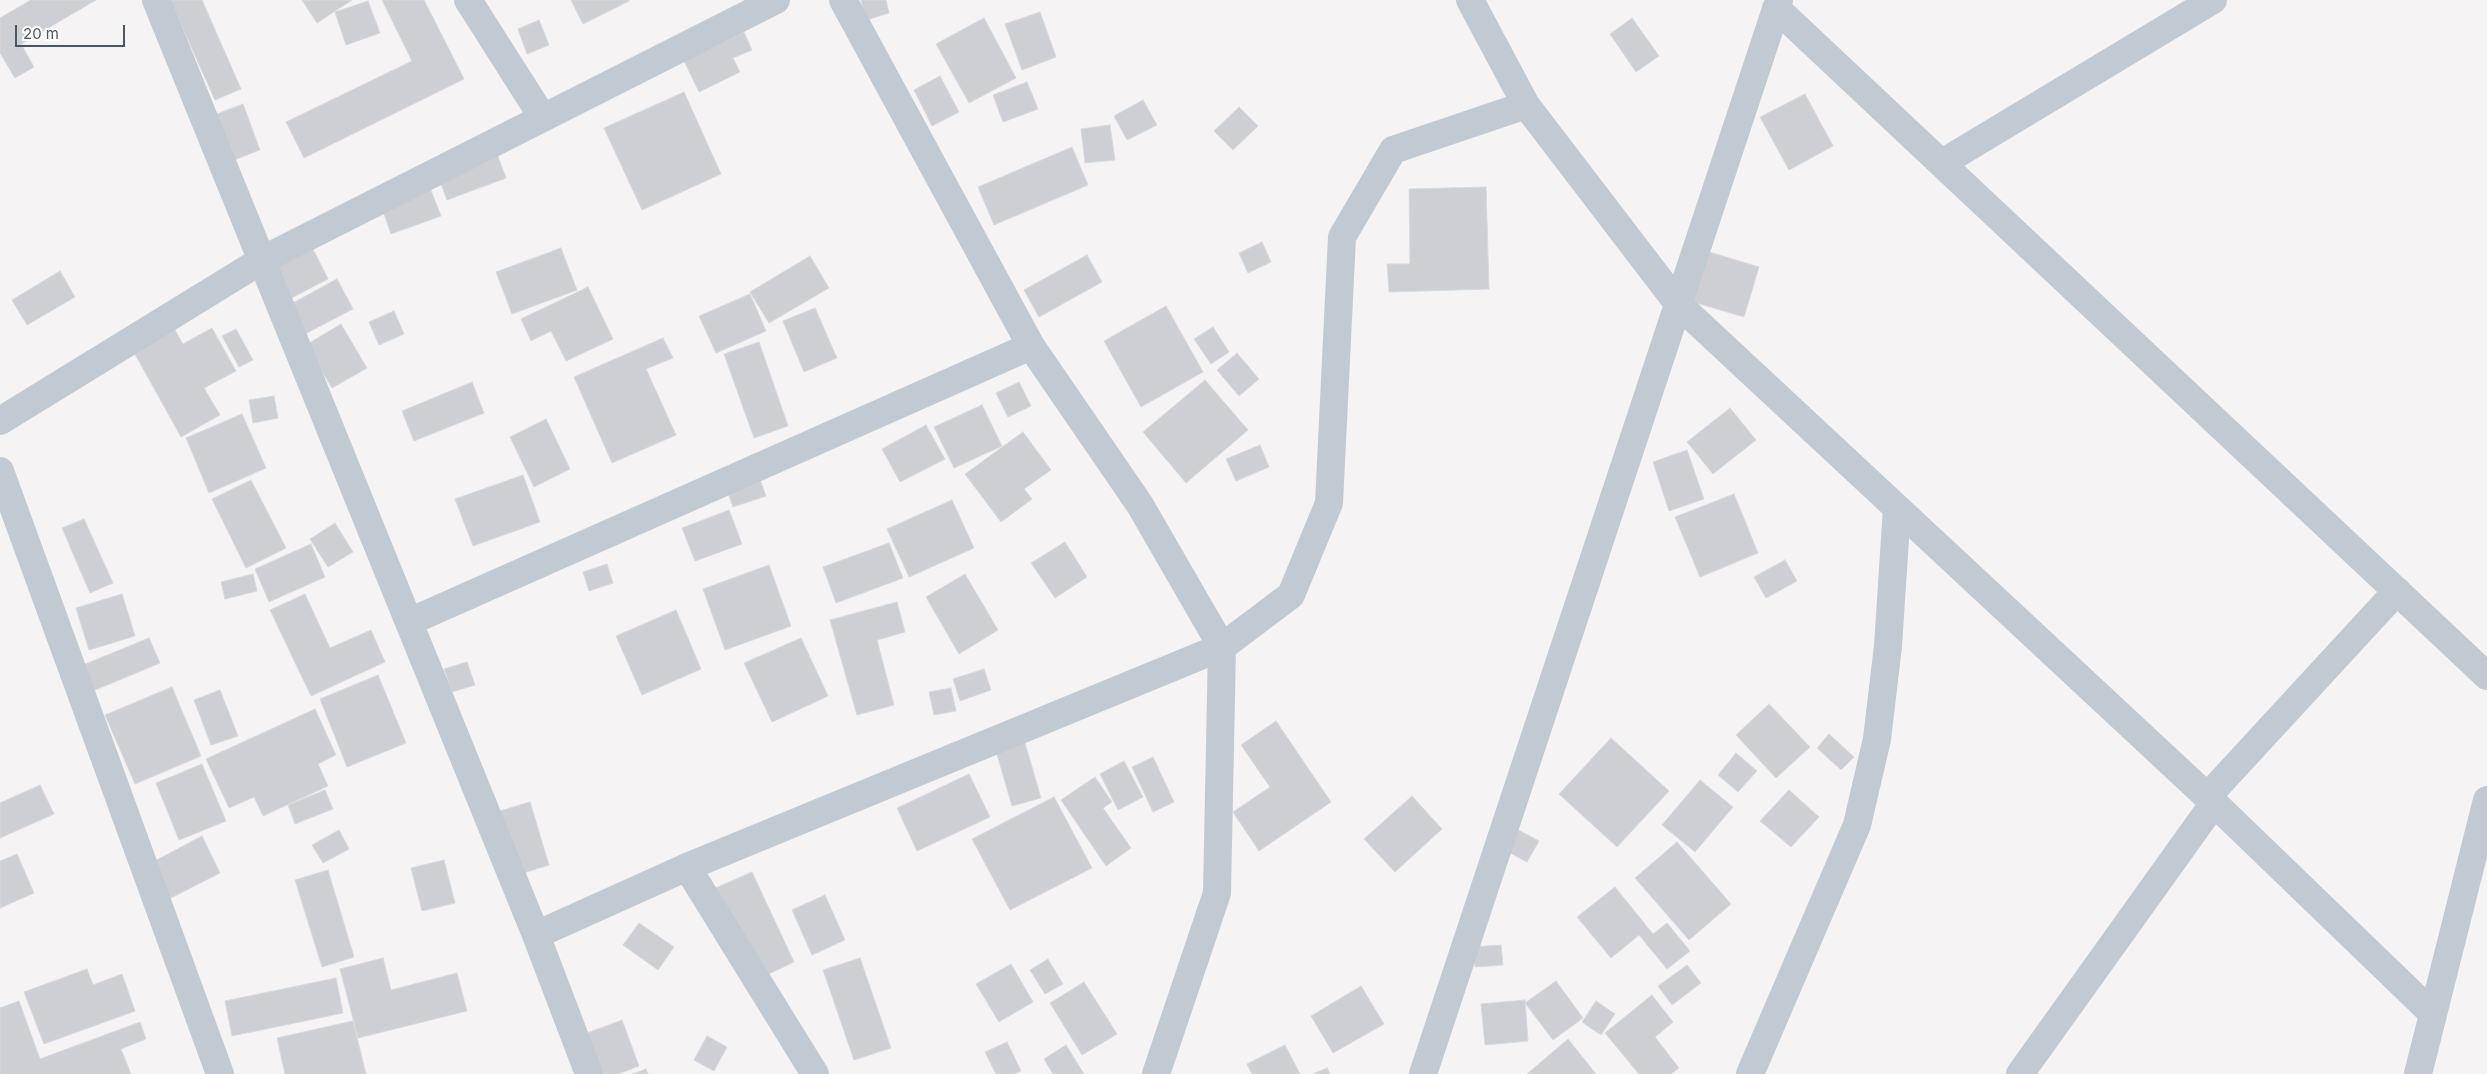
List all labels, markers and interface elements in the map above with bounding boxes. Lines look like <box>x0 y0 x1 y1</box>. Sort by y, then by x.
scale bar <box>18 15 128 47</box>
text: 20 m <box>23 24 59 43</box>

